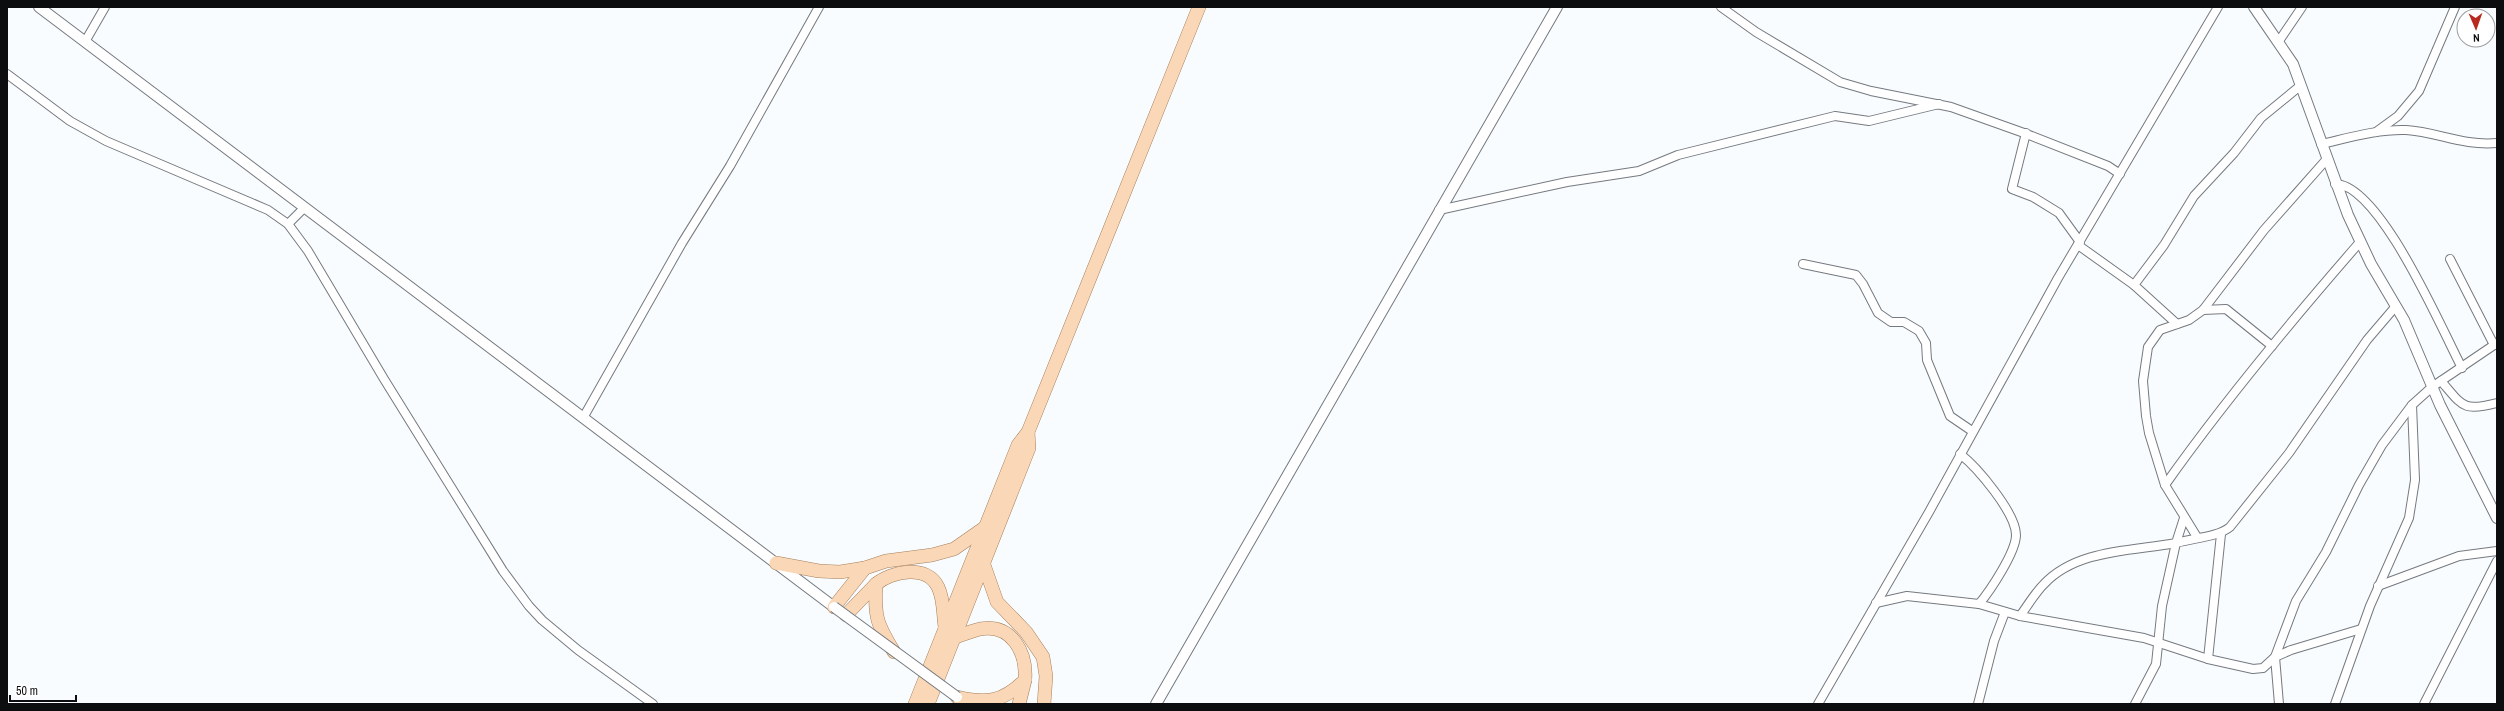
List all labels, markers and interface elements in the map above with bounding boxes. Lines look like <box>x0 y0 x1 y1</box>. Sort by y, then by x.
north arrow <box>2456 8 2496 48</box>
text: N <box>2473 31 2480 45</box>
scale bar <box>10 677 76 703</box>
text: 50 m <box>16 683 38 699</box>

